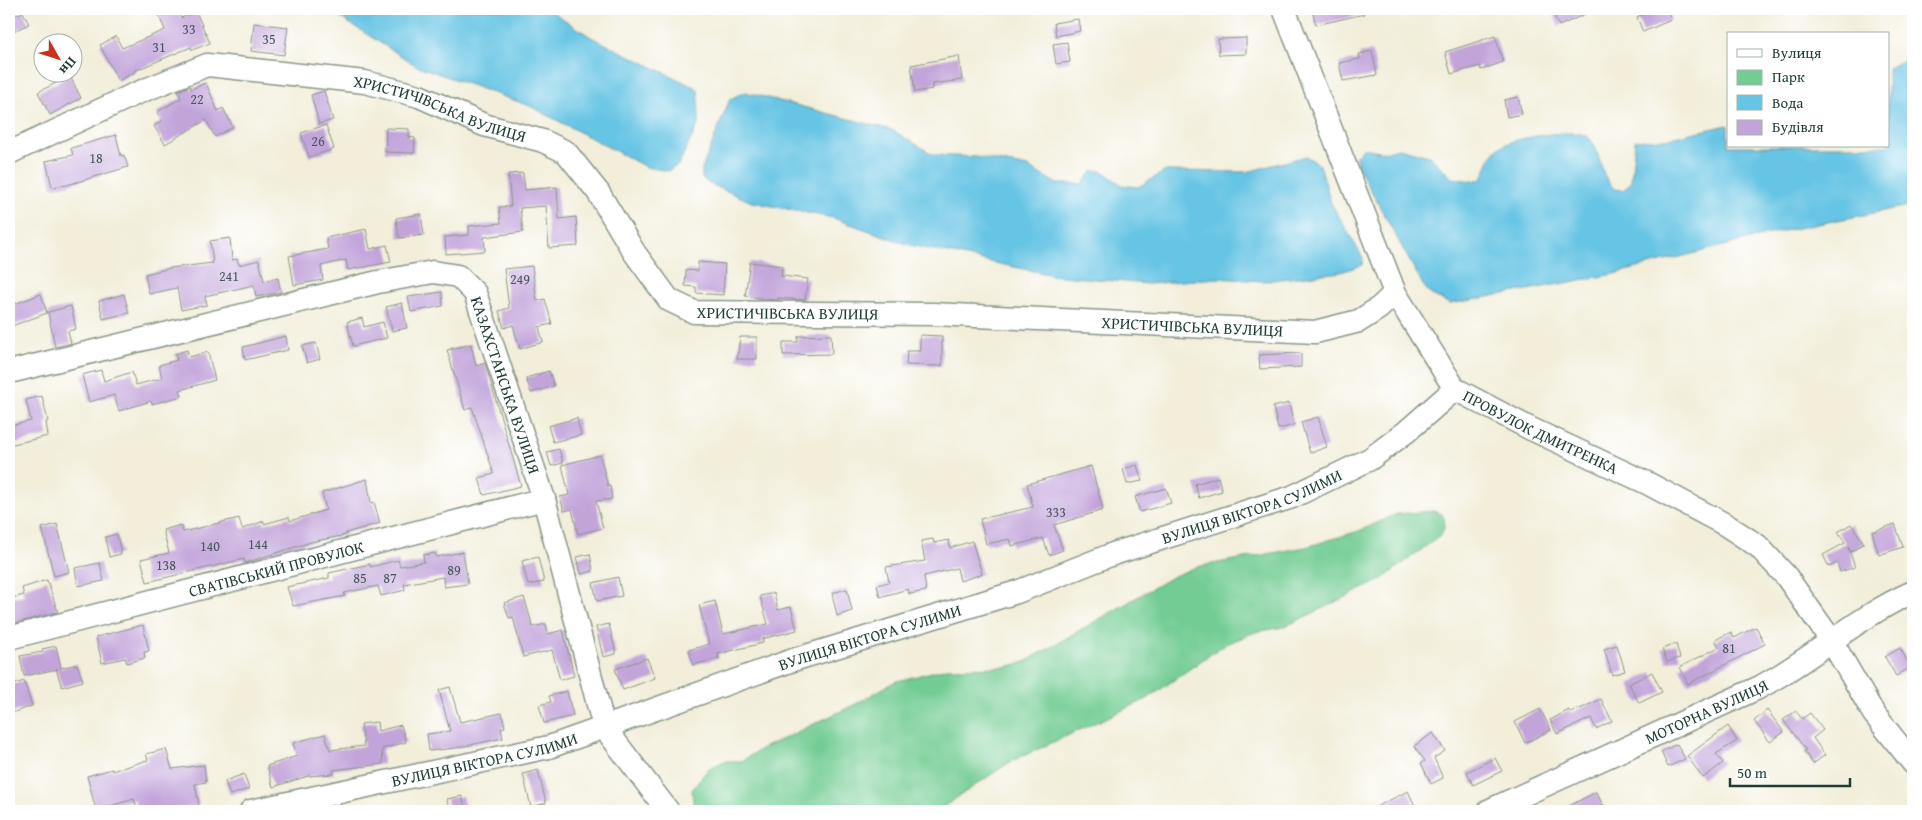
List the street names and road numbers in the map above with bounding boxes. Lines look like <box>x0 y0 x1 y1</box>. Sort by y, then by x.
street label: ХРИСТИЧІВСЬКА ВУЛИЦЯ <box>352 69 529 148</box>
street label: КАЗАХСТАНСЬКА ВУЛИЦЯ <box>465 293 547 477</box>
street label: ХРИСТИЧІВСЬКА ВУЛИЦЯ <box>696 300 879 326</box>
street label: ХРИСТИЧІВСЬКА ВУЛИЦЯ <box>1101 310 1284 343</box>
street label: ПРОВУЛОК ДМИТРЕНКА <box>1459 383 1623 480</box>
street label: ВУЛИЦЯ ВІКТОРА СУЛИМИ <box>1159 462 1346 550</box>
street label: СВАТІВСЬКИЙ ПРОВУЛОК <box>186 534 367 603</box>
street label: ВУЛИЦЯ ВІКТОРА СУЛИМИ <box>775 598 964 676</box>
street label: МОТОРНА ВУЛИЦЯ <box>1641 673 1773 750</box>
street label: ВУЛИЦЯ ВІКТОРА СУЛИМИ <box>389 726 581 793</box>

